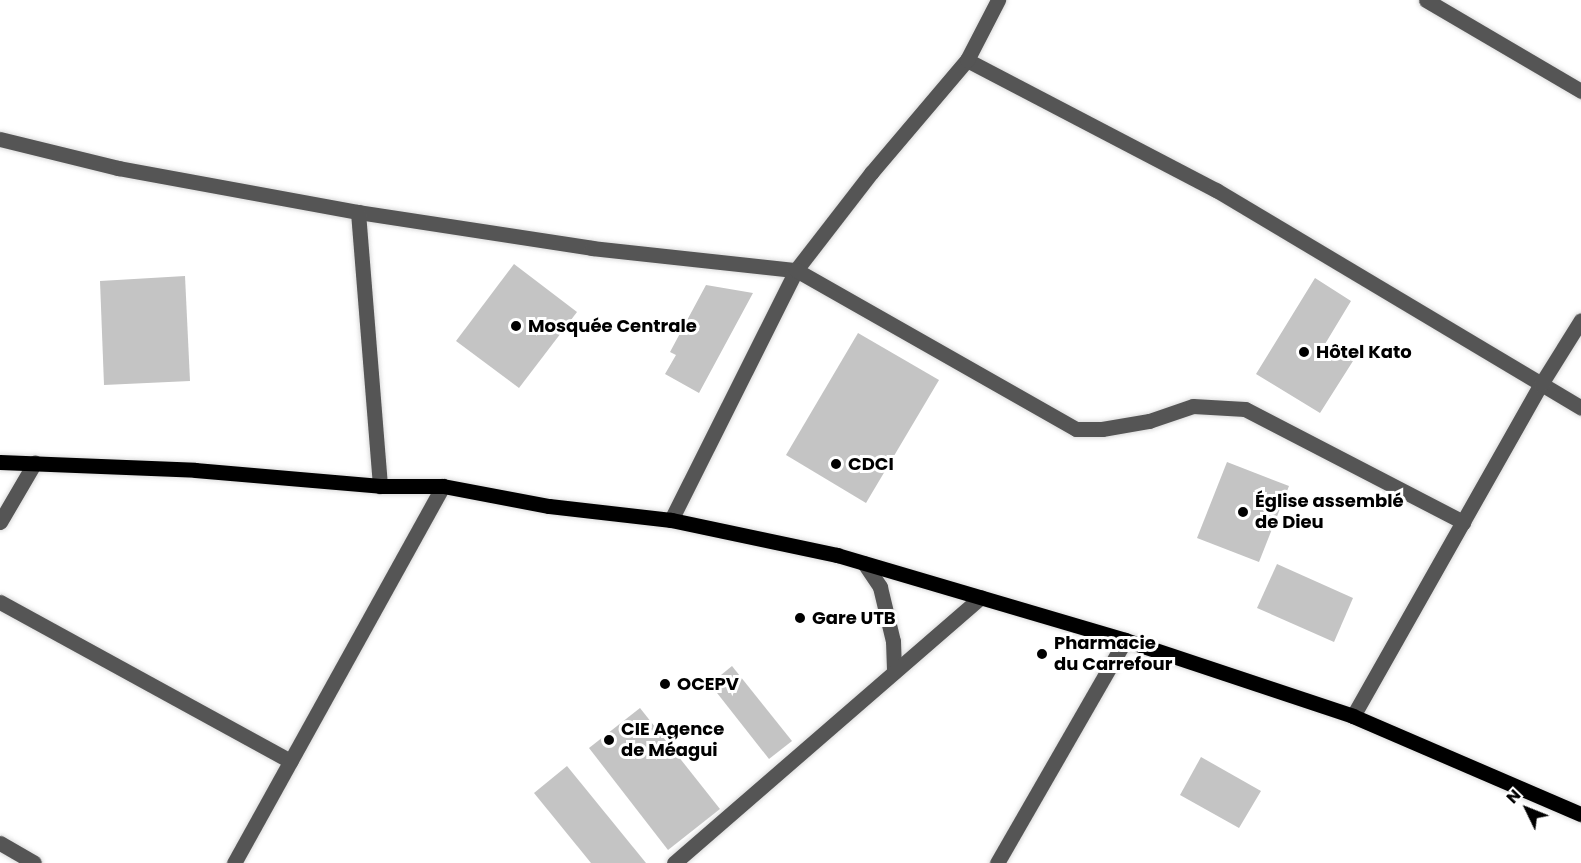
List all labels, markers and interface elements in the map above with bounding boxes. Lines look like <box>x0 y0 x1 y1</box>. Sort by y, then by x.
place label: Mosquée Centrale <box>528 315 697 337</box>
marker: Mosquée Centrale <box>509 319 523 333</box>
place label: Hôtel Kato <box>1316 341 1412 363</box>
marker: Hôtel Kato <box>1297 345 1311 359</box>
place label: CDCI <box>848 453 894 475</box>
marker: CDCI <box>829 457 843 471</box>
place label: Église assemblé de Dieu <box>1255 491 1404 534</box>
marker: Église assemblé de Dieu <box>1236 505 1250 519</box>
place label: Gare UTB <box>812 607 896 629</box>
marker: Gare UTB <box>793 611 807 625</box>
place label: Pharmacie du Carrefour <box>1054 633 1172 676</box>
marker: Pharmacie du Carrefour <box>1035 647 1049 661</box>
place label: OCEPV <box>677 673 739 695</box>
marker: OCEPV <box>658 677 672 691</box>
place label: CIE Agence de Méagui <box>621 719 724 762</box>
marker: CIE Agence de Méagui <box>602 733 616 747</box>
north arrow <box>1497 779 1557 839</box>
text: N <box>1501 784 1526 809</box>

